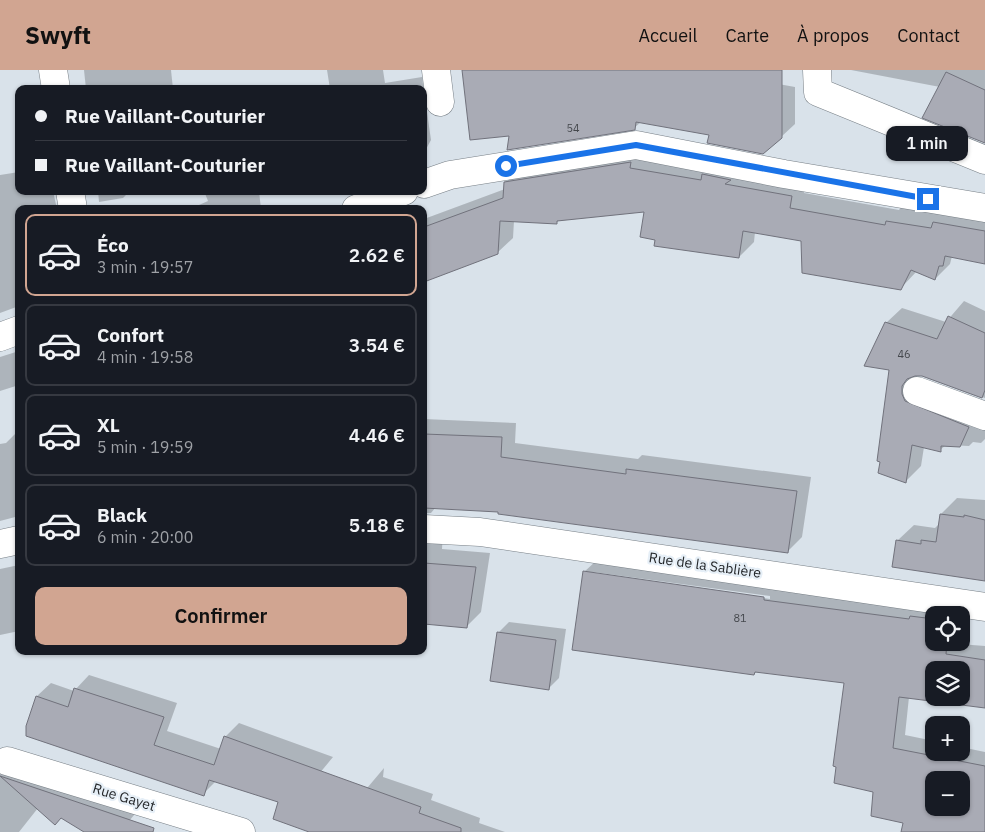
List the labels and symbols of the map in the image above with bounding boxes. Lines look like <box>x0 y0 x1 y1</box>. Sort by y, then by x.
house number: 54 <box>566 121 580 135</box>
callout: 1 min <box>887 126 969 162</box>
route start <box>495 155 517 177</box>
route end <box>917 188 939 210</box>
house number: 46 <box>897 347 911 361</box>
street label: Rue de la Sablière <box>648 548 763 582</box>
house number: 81 <box>733 611 747 625</box>
street label: Rue Gayet <box>90 779 158 815</box>

